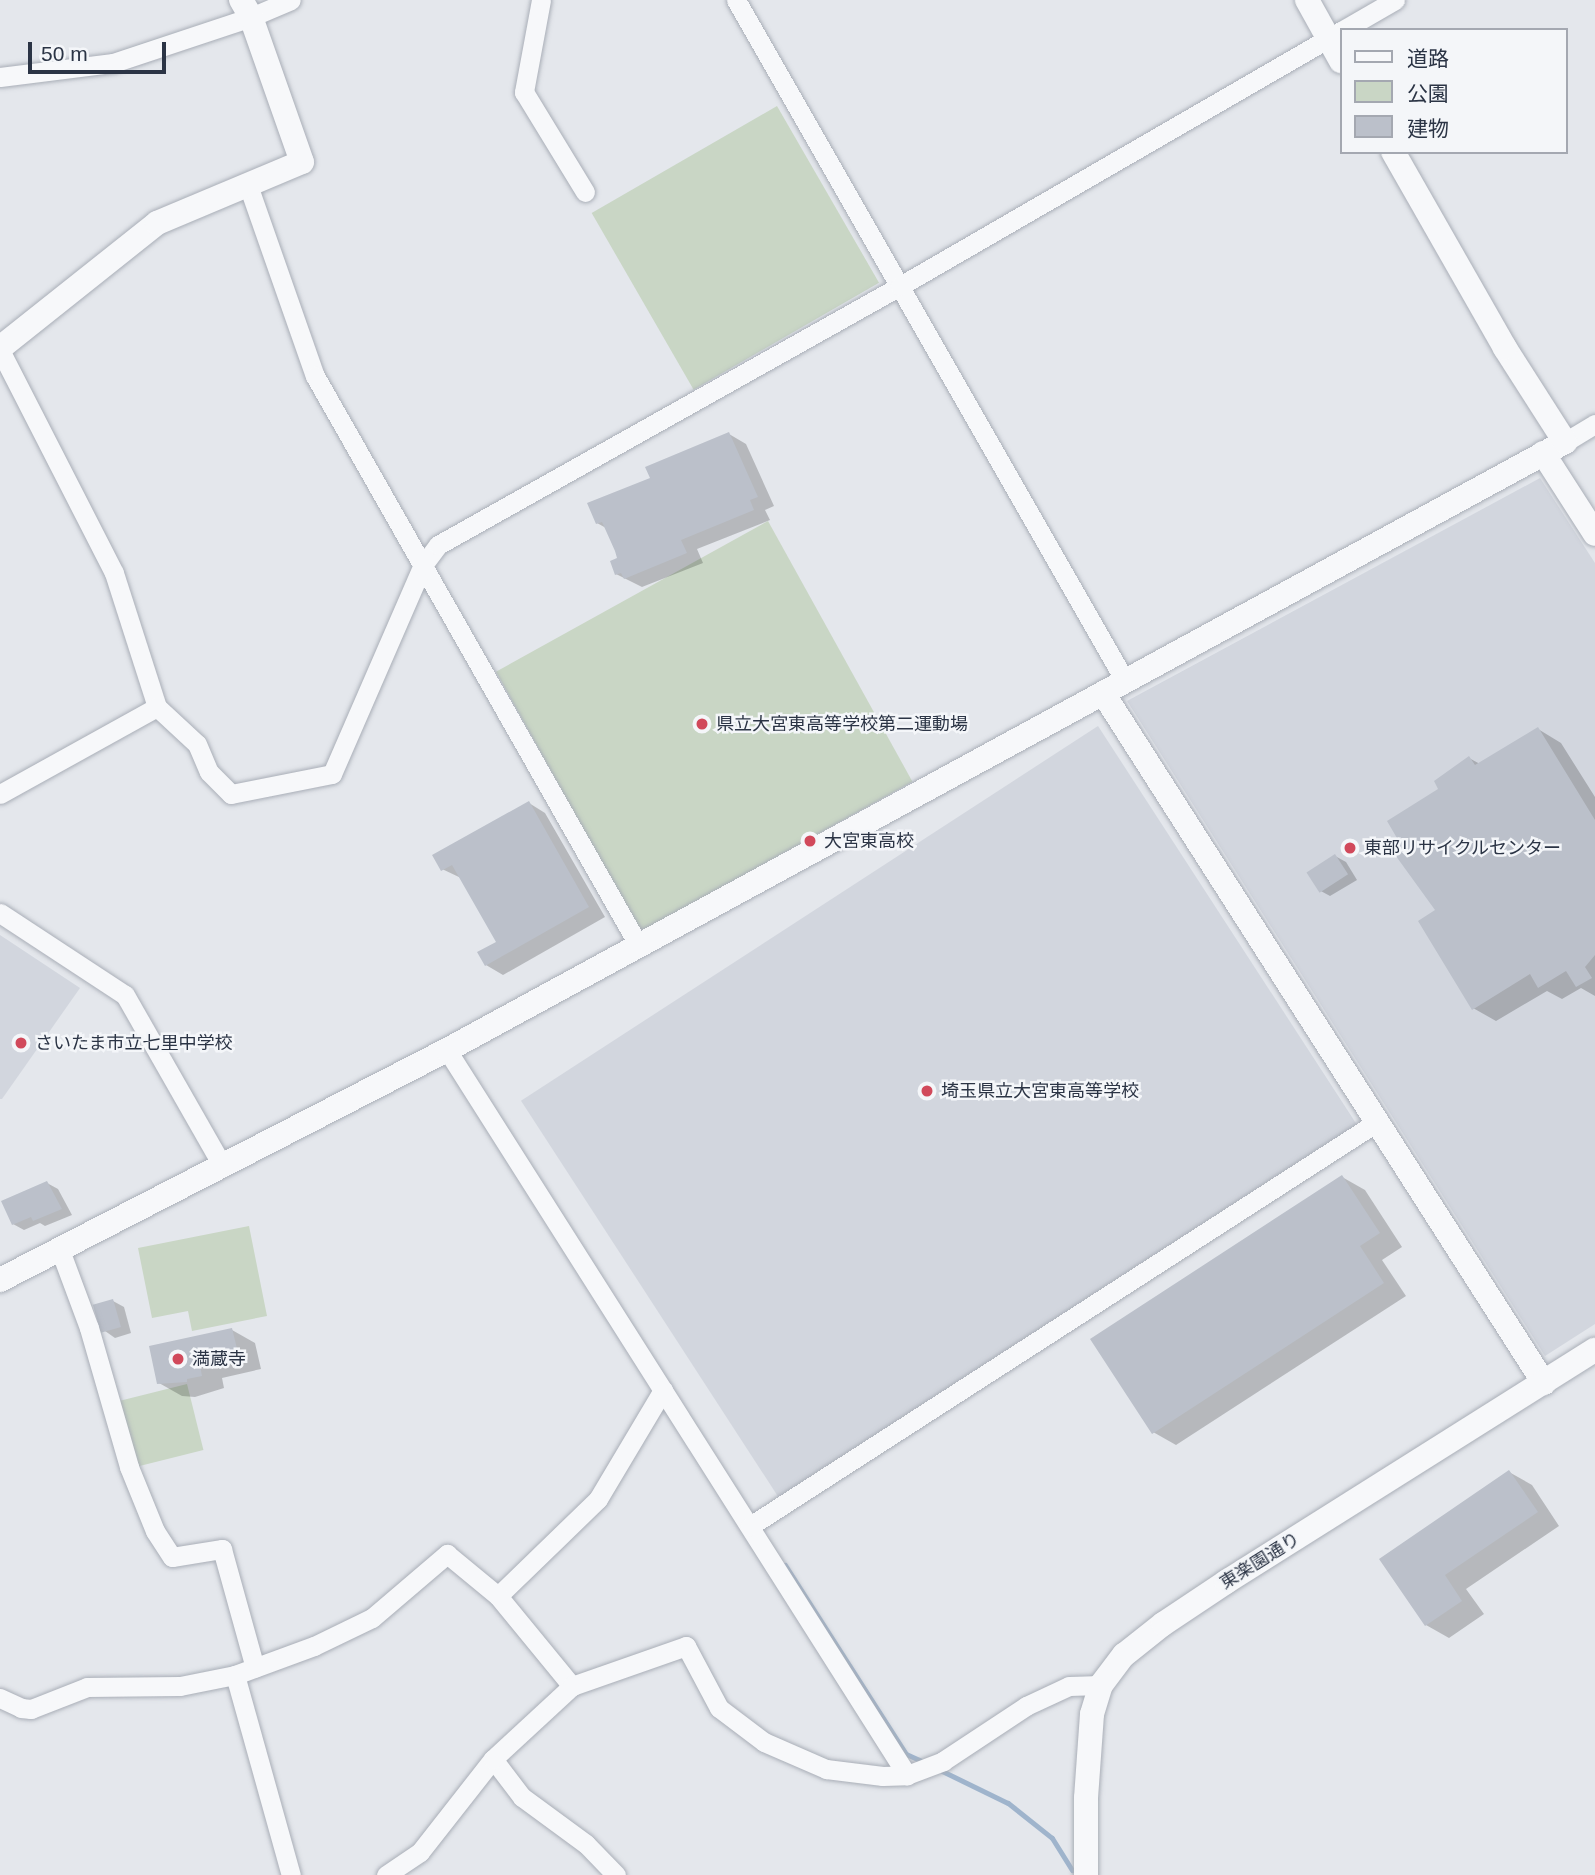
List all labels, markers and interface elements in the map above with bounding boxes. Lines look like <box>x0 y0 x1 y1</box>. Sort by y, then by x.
scale bar <box>32 28 170 72</box>
legend <box>1340 28 1567 154</box>
text: 50 m <box>41 42 88 65</box>
text: 道路 <box>1407 47 1449 70</box>
text: 公園 <box>1407 82 1449 105</box>
text: 建物 <box>1407 117 1449 140</box>
place label: 県立大宮東高等学校第二運動場 <box>716 713 968 735</box>
marker: 県立大宮東高等学校第二運動場 <box>694 716 710 732</box>
place label: 大宮東高校 <box>824 830 914 852</box>
marker: 大宮東高校 <box>802 833 818 849</box>
place label: 東部リサイクルセンター <box>1364 837 1562 859</box>
marker: 東部リサイクルセンター <box>1342 840 1358 856</box>
place label: さいたま市立七里中学校 <box>35 1032 233 1054</box>
marker: さいたま市立七里中学校 <box>13 1035 29 1051</box>
place label: 埼玉県立大宮東高等学校 <box>941 1080 1139 1102</box>
marker: 埼玉県立大宮東高等学校 <box>919 1083 935 1099</box>
place label: 満蔵寺 <box>192 1348 246 1370</box>
marker: 満蔵寺 <box>170 1351 186 1367</box>
street label: 東楽園通り <box>1216 1528 1304 1594</box>

